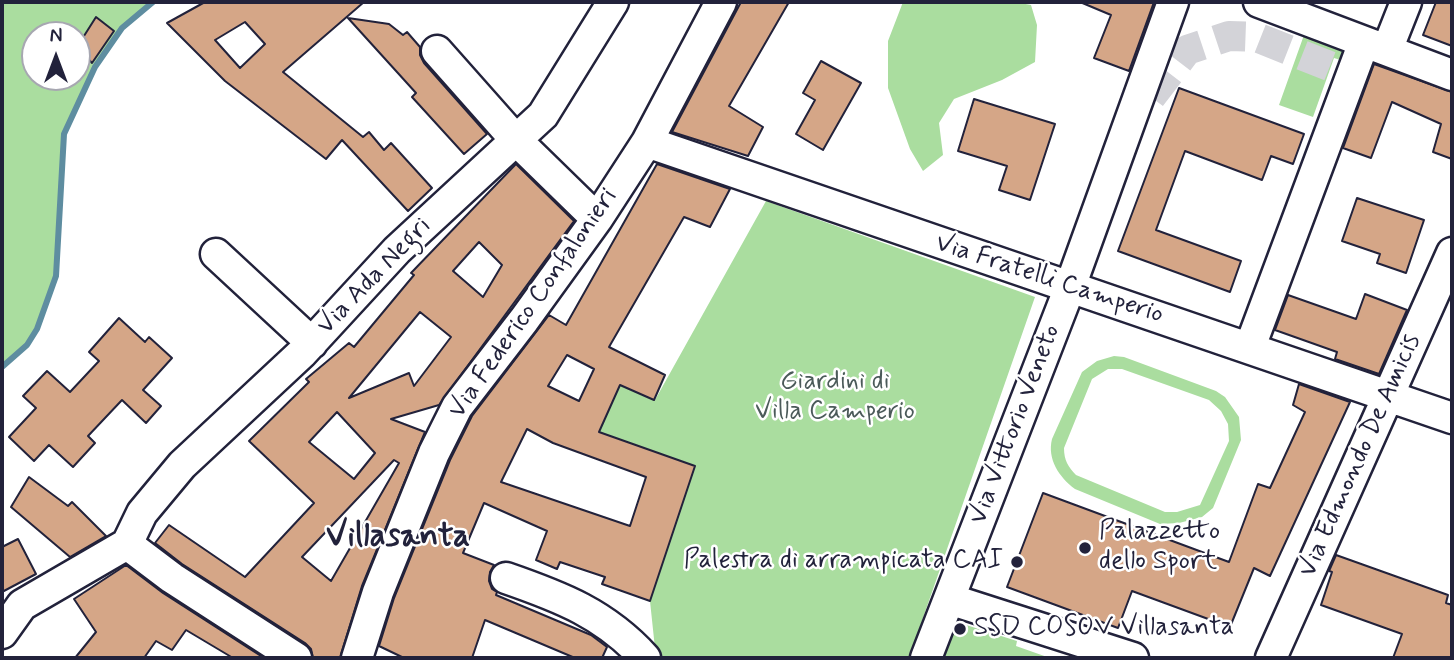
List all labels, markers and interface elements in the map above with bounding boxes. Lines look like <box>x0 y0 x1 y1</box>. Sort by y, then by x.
north arrow <box>21 21 91 91</box>
text: N <box>50 24 62 49</box>
street label: Via Federico Confalonieri <box>443 183 625 425</box>
street label: Via Ada Negri <box>311 212 439 342</box>
street label: Via Fratelli Camperio <box>931 228 1167 332</box>
street label: Via Vittorio Veneto <box>964 321 1068 529</box>
street label: Via Edmondo De Amicis <box>1293 330 1429 582</box>
park label: Giardini di Villa Camperio <box>755 367 915 428</box>
place label: Palazzetto dello Sport <box>1099 517 1220 578</box>
district label: Villasanta <box>326 518 470 558</box>
marker: Palazzetto dello Sport <box>1077 540 1093 556</box>
place label: Palestra di arrampicata CAI <box>684 546 1003 578</box>
marker: Palestra di arrampicata CAI <box>1009 554 1025 570</box>
place label: SSD COSOV Villasanta <box>974 613 1234 645</box>
marker: SSD COSOV Villasanta <box>952 621 968 637</box>

